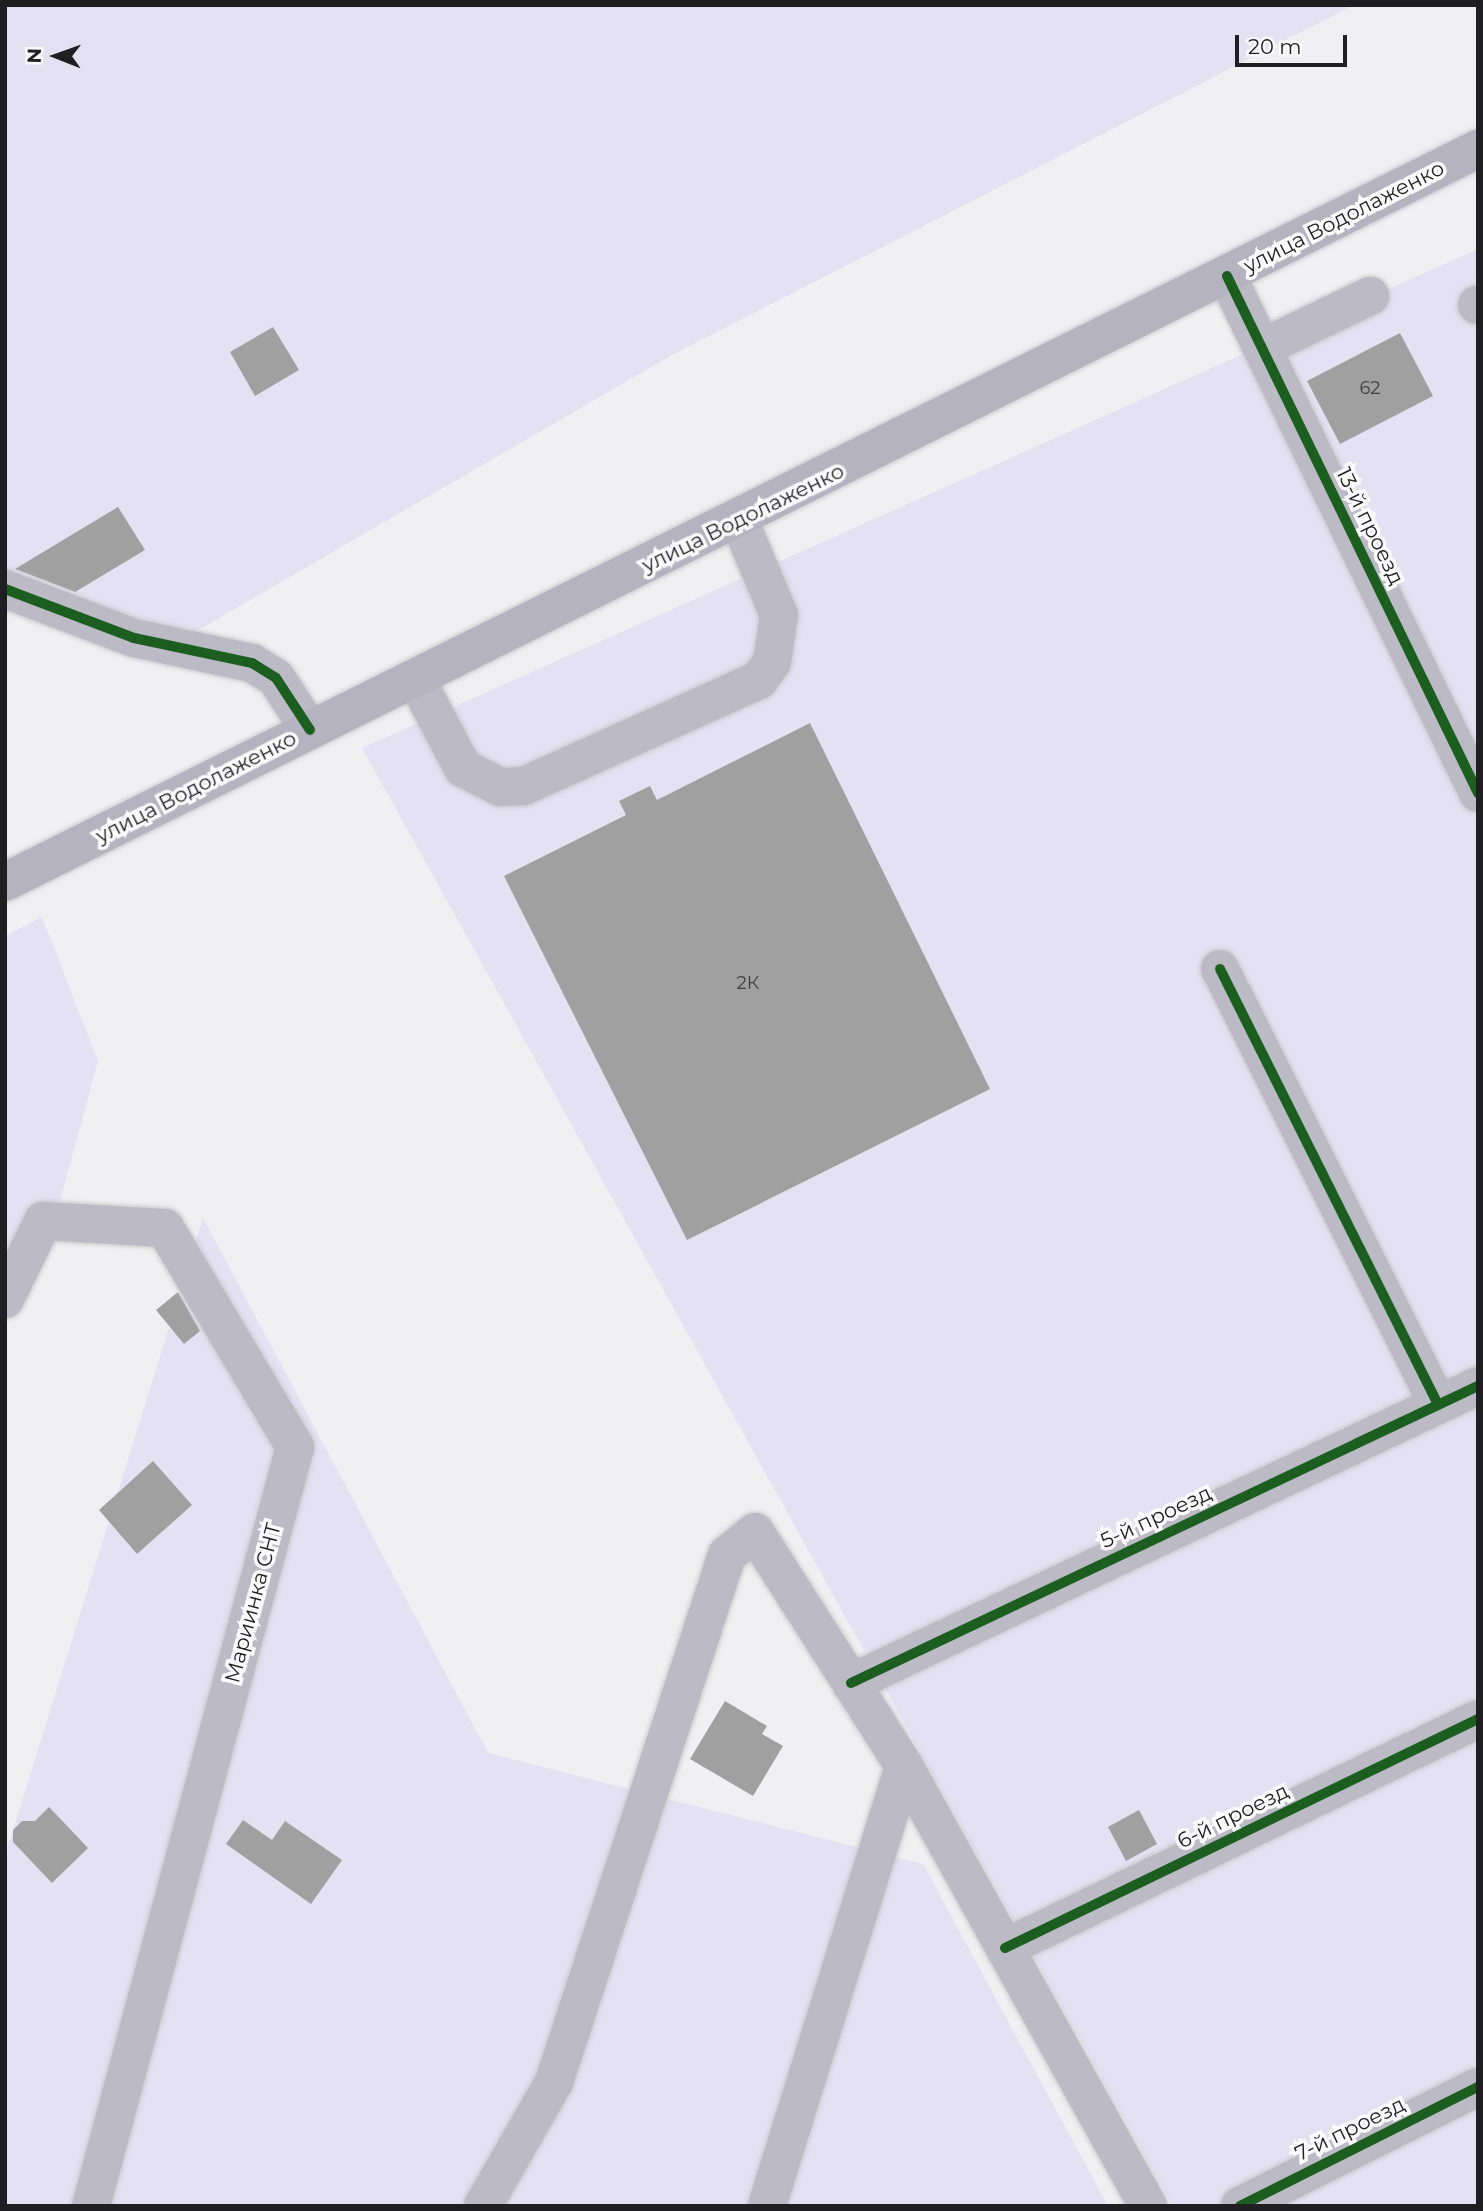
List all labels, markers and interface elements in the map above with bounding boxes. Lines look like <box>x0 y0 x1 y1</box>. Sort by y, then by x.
north arrow <box>21 21 91 91</box>
scale bar <box>1238 21 1350 65</box>
text: 20 m <box>1248 34 1302 59</box>
text: N <box>23 48 46 64</box>
street label: улица Водолаженко <box>1239 155 1449 279</box>
house number: 62 <box>1359 377 1381 399</box>
street label: улица Водолаженко <box>638 458 848 578</box>
street label: 13-й проезд <box>1331 463 1409 589</box>
street label: улица Водолаженко <box>91 725 301 849</box>
house number: 2К <box>737 972 759 994</box>
street label: 5-й проезд <box>1096 1480 1216 1554</box>
street label: Мариинка СНТ <box>220 1520 286 1686</box>
street label: 6-й проезд <box>1173 1778 1293 1854</box>
street label: 7-й проезд <box>1291 2092 1409 2166</box>

